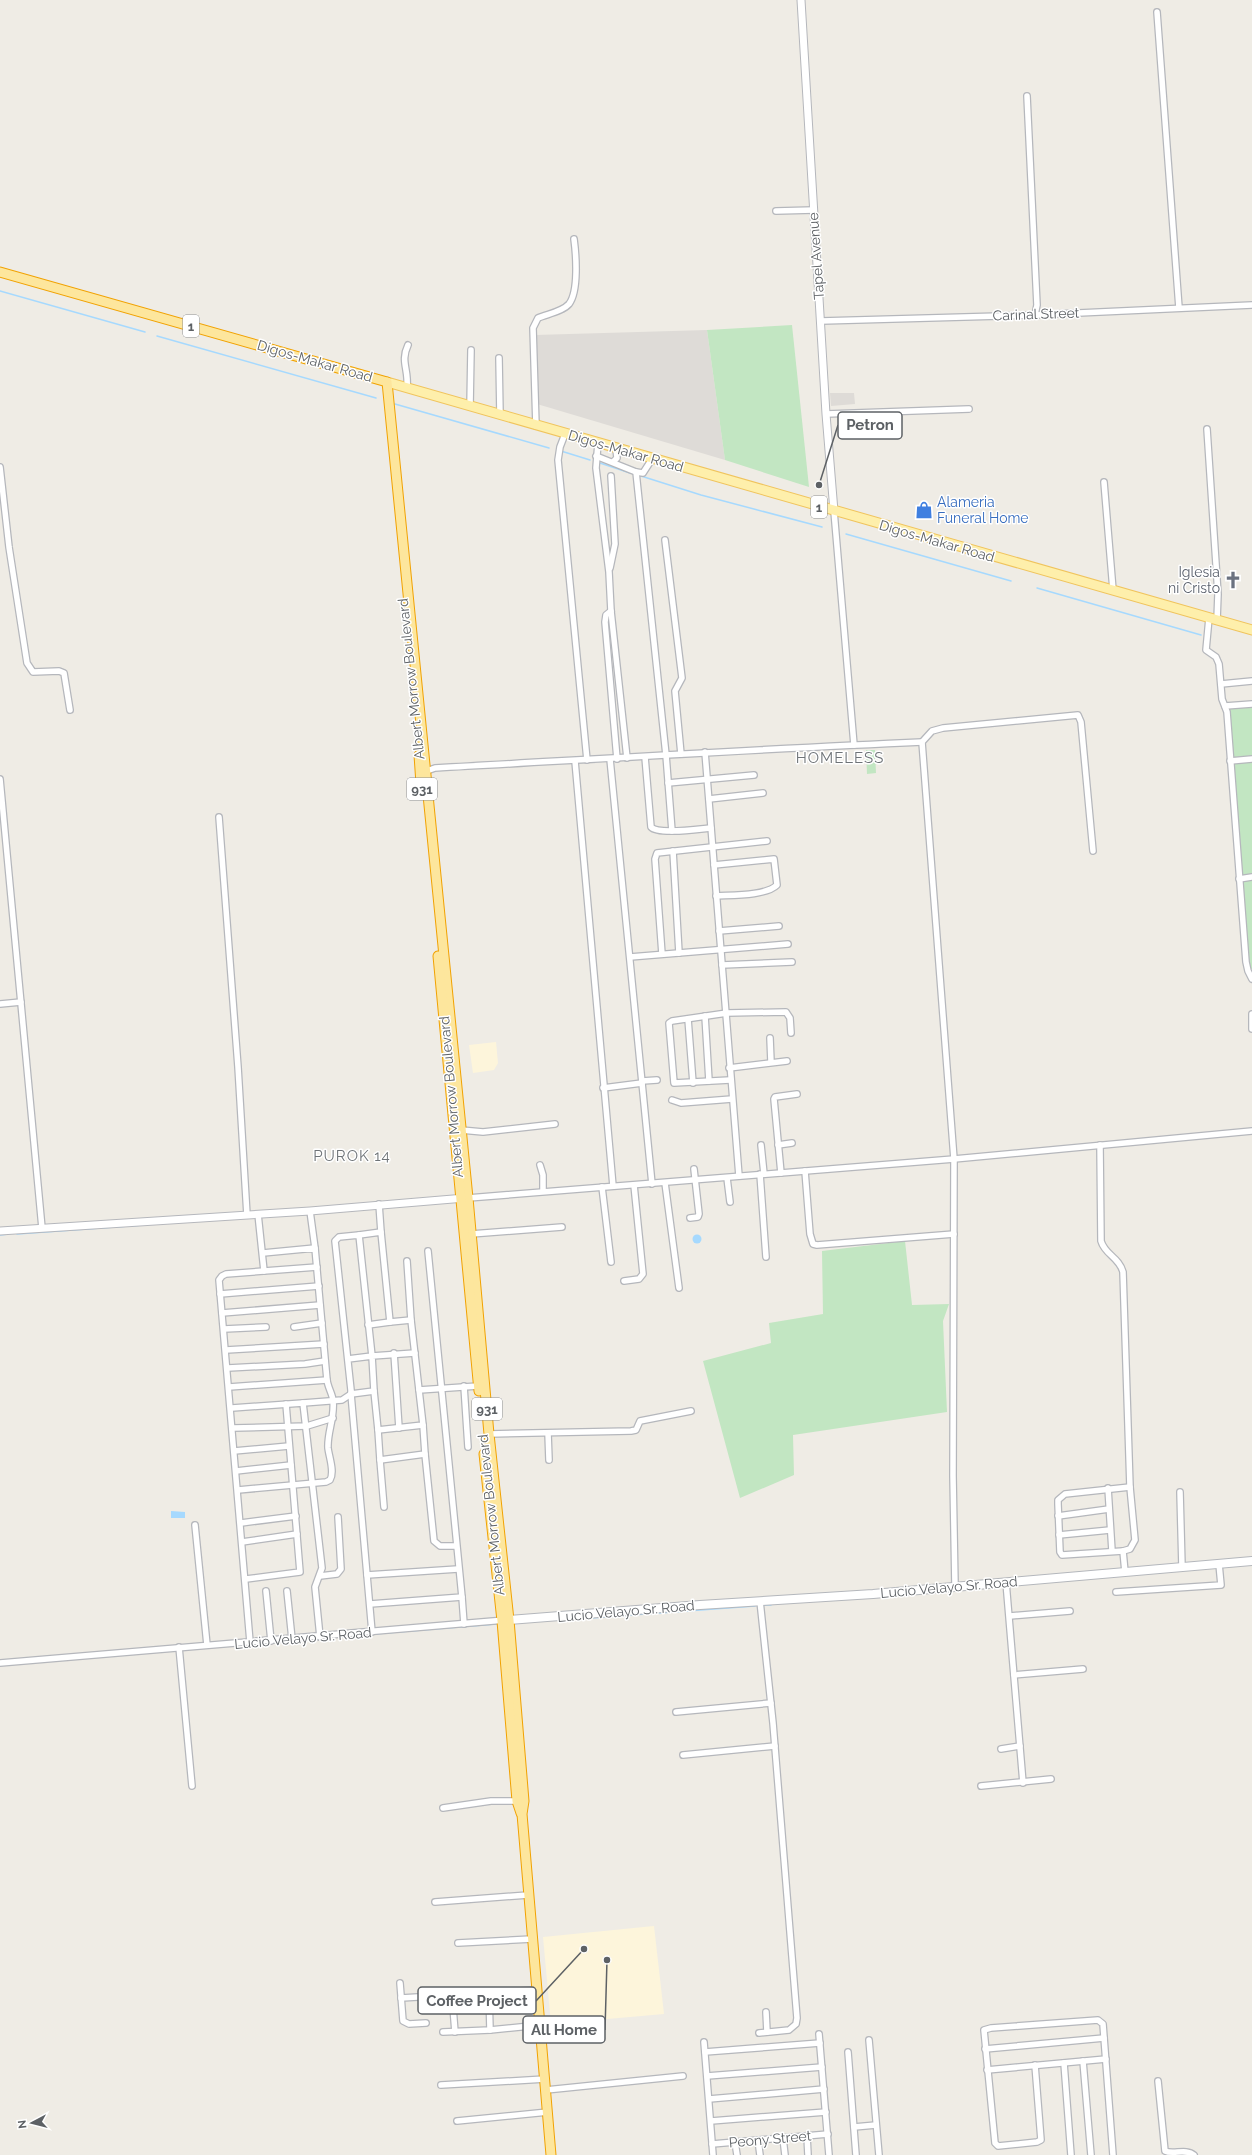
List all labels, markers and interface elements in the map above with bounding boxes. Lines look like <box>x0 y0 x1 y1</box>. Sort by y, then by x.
street label: Tapel Avenue <box>805 212 827 300</box>
street label: Carinal Street <box>992 304 1080 324</box>
road number: 1 <box>183 315 199 337</box>
street label: Digos-Makar Road <box>255 337 375 385</box>
callout: Petron <box>838 412 902 439</box>
text: Petron <box>846 416 894 434</box>
street label: Digos-Makar Road <box>566 427 686 475</box>
place label: Alameria Funeral Home <box>937 494 1029 526</box>
road number: 1 <box>811 496 827 518</box>
shop icon: Alameria Funeral Home <box>914 500 934 520</box>
street label: Digos-Makar Road <box>877 517 997 565</box>
place label: Iglesia ni Cristo <box>1168 564 1220 596</box>
church icon: Iglesia ni Cristo <box>1223 570 1243 590</box>
street label: Albert Morrow Boulevard <box>395 598 427 760</box>
district label: HOMELESS <box>796 749 884 767</box>
road number: 931 <box>407 778 437 800</box>
street label: Albert Morrow Boulevard <box>436 1016 466 1178</box>
district label: PUROK 14 <box>313 1147 391 1165</box>
road number: 931 <box>472 1398 502 1420</box>
street label: Albert Morrow Boulevard <box>475 1434 507 1596</box>
street label: Lucio Velayo Sr. Road <box>880 1573 1018 1601</box>
street label: Lucio Velayo Sr. Road <box>557 1597 695 1625</box>
street label: Lucio Velayo Sr. Road <box>234 1624 372 1652</box>
callout: Coffee Project <box>418 1987 536 2014</box>
text: Coffee Project <box>426 1992 528 2010</box>
callout: All Home <box>523 2016 605 2043</box>
text: All Home <box>531 2021 597 2039</box>
north arrow <box>12 2103 52 2143</box>
text: N <box>16 2119 30 2129</box>
street label: Peony Street <box>728 2127 812 2151</box>

